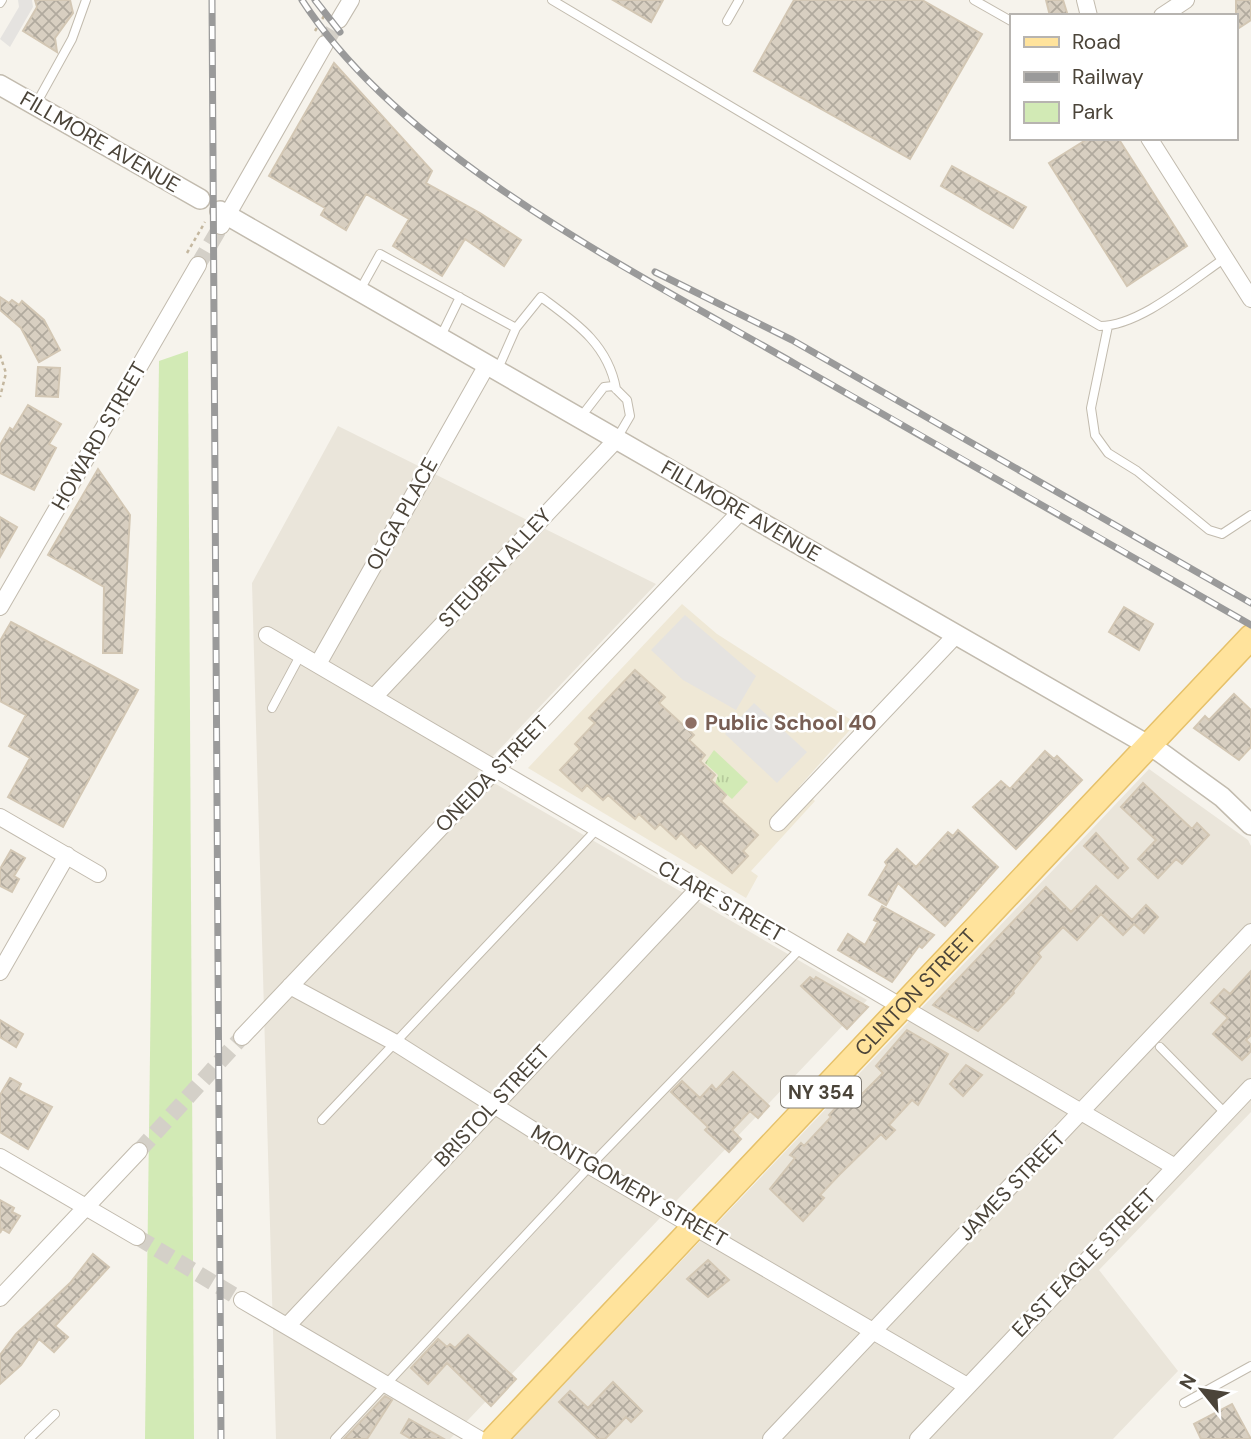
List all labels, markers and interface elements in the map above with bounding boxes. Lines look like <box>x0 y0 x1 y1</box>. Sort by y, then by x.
legend <box>1010 14 1237 140</box>
text: Road <box>1072 28 1121 56</box>
text: Railway <box>1072 63 1144 91</box>
street label: FILLMORE AVENUE <box>15 85 185 199</box>
text: Park <box>1072 98 1114 126</box>
street label: HOWARD STREET <box>45 357 153 515</box>
street label: OLGA PLACE <box>360 453 444 575</box>
street label: FILLMORE AVENUE <box>656 454 826 568</box>
street label: STEUBEN ALLEY <box>432 502 558 634</box>
street label: ONEIDA STREET <box>429 709 555 838</box>
place label: Public School 40 <box>705 709 877 737</box>
marker: Public School 40 <box>683 715 699 731</box>
street label: CLARE STREET <box>653 853 789 949</box>
street label: CLINTON STREET <box>849 923 982 1062</box>
street label: BRISTOL STREET <box>428 1039 556 1173</box>
road number: NY 354 <box>781 1076 861 1108</box>
street label: MONTGOMERY STREET <box>526 1118 732 1254</box>
street label: JAMES STREET <box>952 1125 1072 1247</box>
street label: EAST EAGLE STREET <box>1006 1183 1162 1343</box>
north arrow <box>1167 1355 1237 1425</box>
text: N <box>1173 1369 1202 1394</box>

